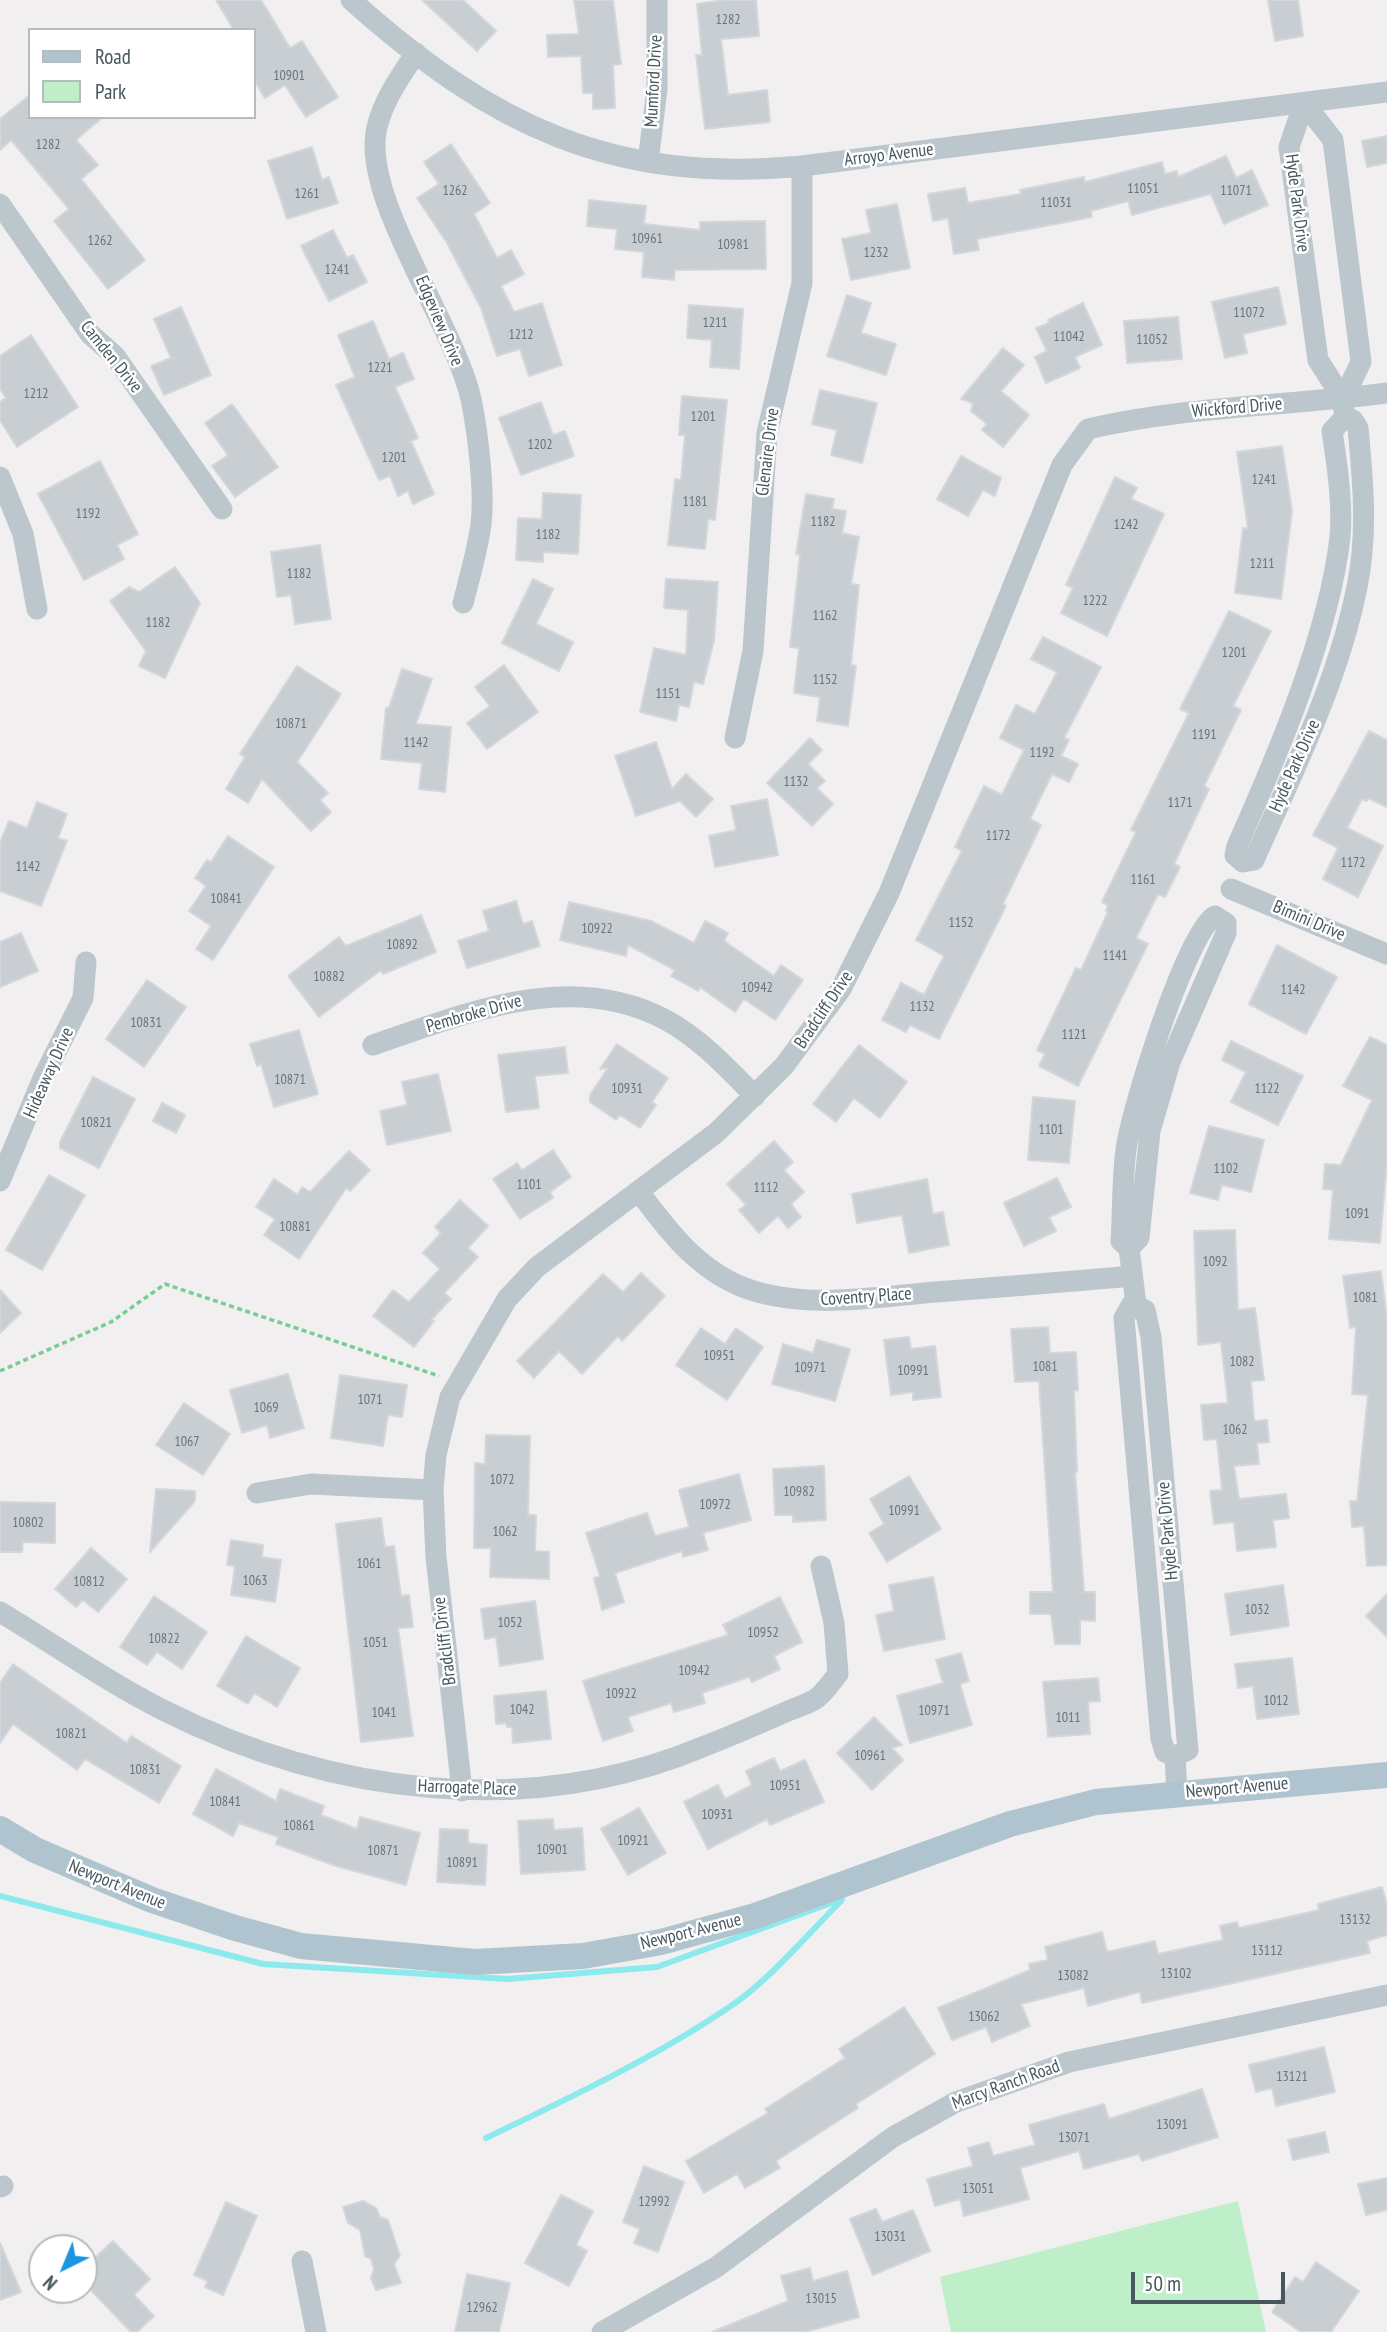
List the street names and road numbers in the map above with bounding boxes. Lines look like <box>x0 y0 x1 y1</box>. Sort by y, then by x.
street label: Mumford Drive <box>641 34 667 128</box>
street label: Arroyo Avenue <box>843 139 935 171</box>
street label: Hyde Park Drive <box>1280 153 1314 253</box>
street label: Edgeview Drive <box>410 273 468 369</box>
street label: Camden Drive <box>75 317 147 397</box>
street label: Wickford Drive <box>1191 393 1283 423</box>
street label: Glenaire Drive <box>752 407 784 497</box>
street label: Hyde Park Drive <box>1265 717 1325 815</box>
street label: Bimini Drive <box>1270 896 1348 946</box>
street label: Bradcliff Drive <box>790 967 858 1053</box>
street label: Pembroke Drive <box>424 990 524 1038</box>
street label: Hideaway Drive <box>19 1024 79 1122</box>
street label: Coventry Place <box>820 1283 912 1311</box>
street label: Hyde Park Drive <box>1153 1481 1183 1581</box>
street label: Bradcliff Drive <box>429 1596 461 1686</box>
street label: Newport Avenue <box>1185 1773 1289 1803</box>
street label: Harrogate Place <box>417 1775 517 1801</box>
street label: Newport Avenue <box>65 1856 169 1914</box>
street label: Newport Avenue <box>638 1909 744 1955</box>
street label: Marcy Ranch Road <box>949 2056 1063 2114</box>

